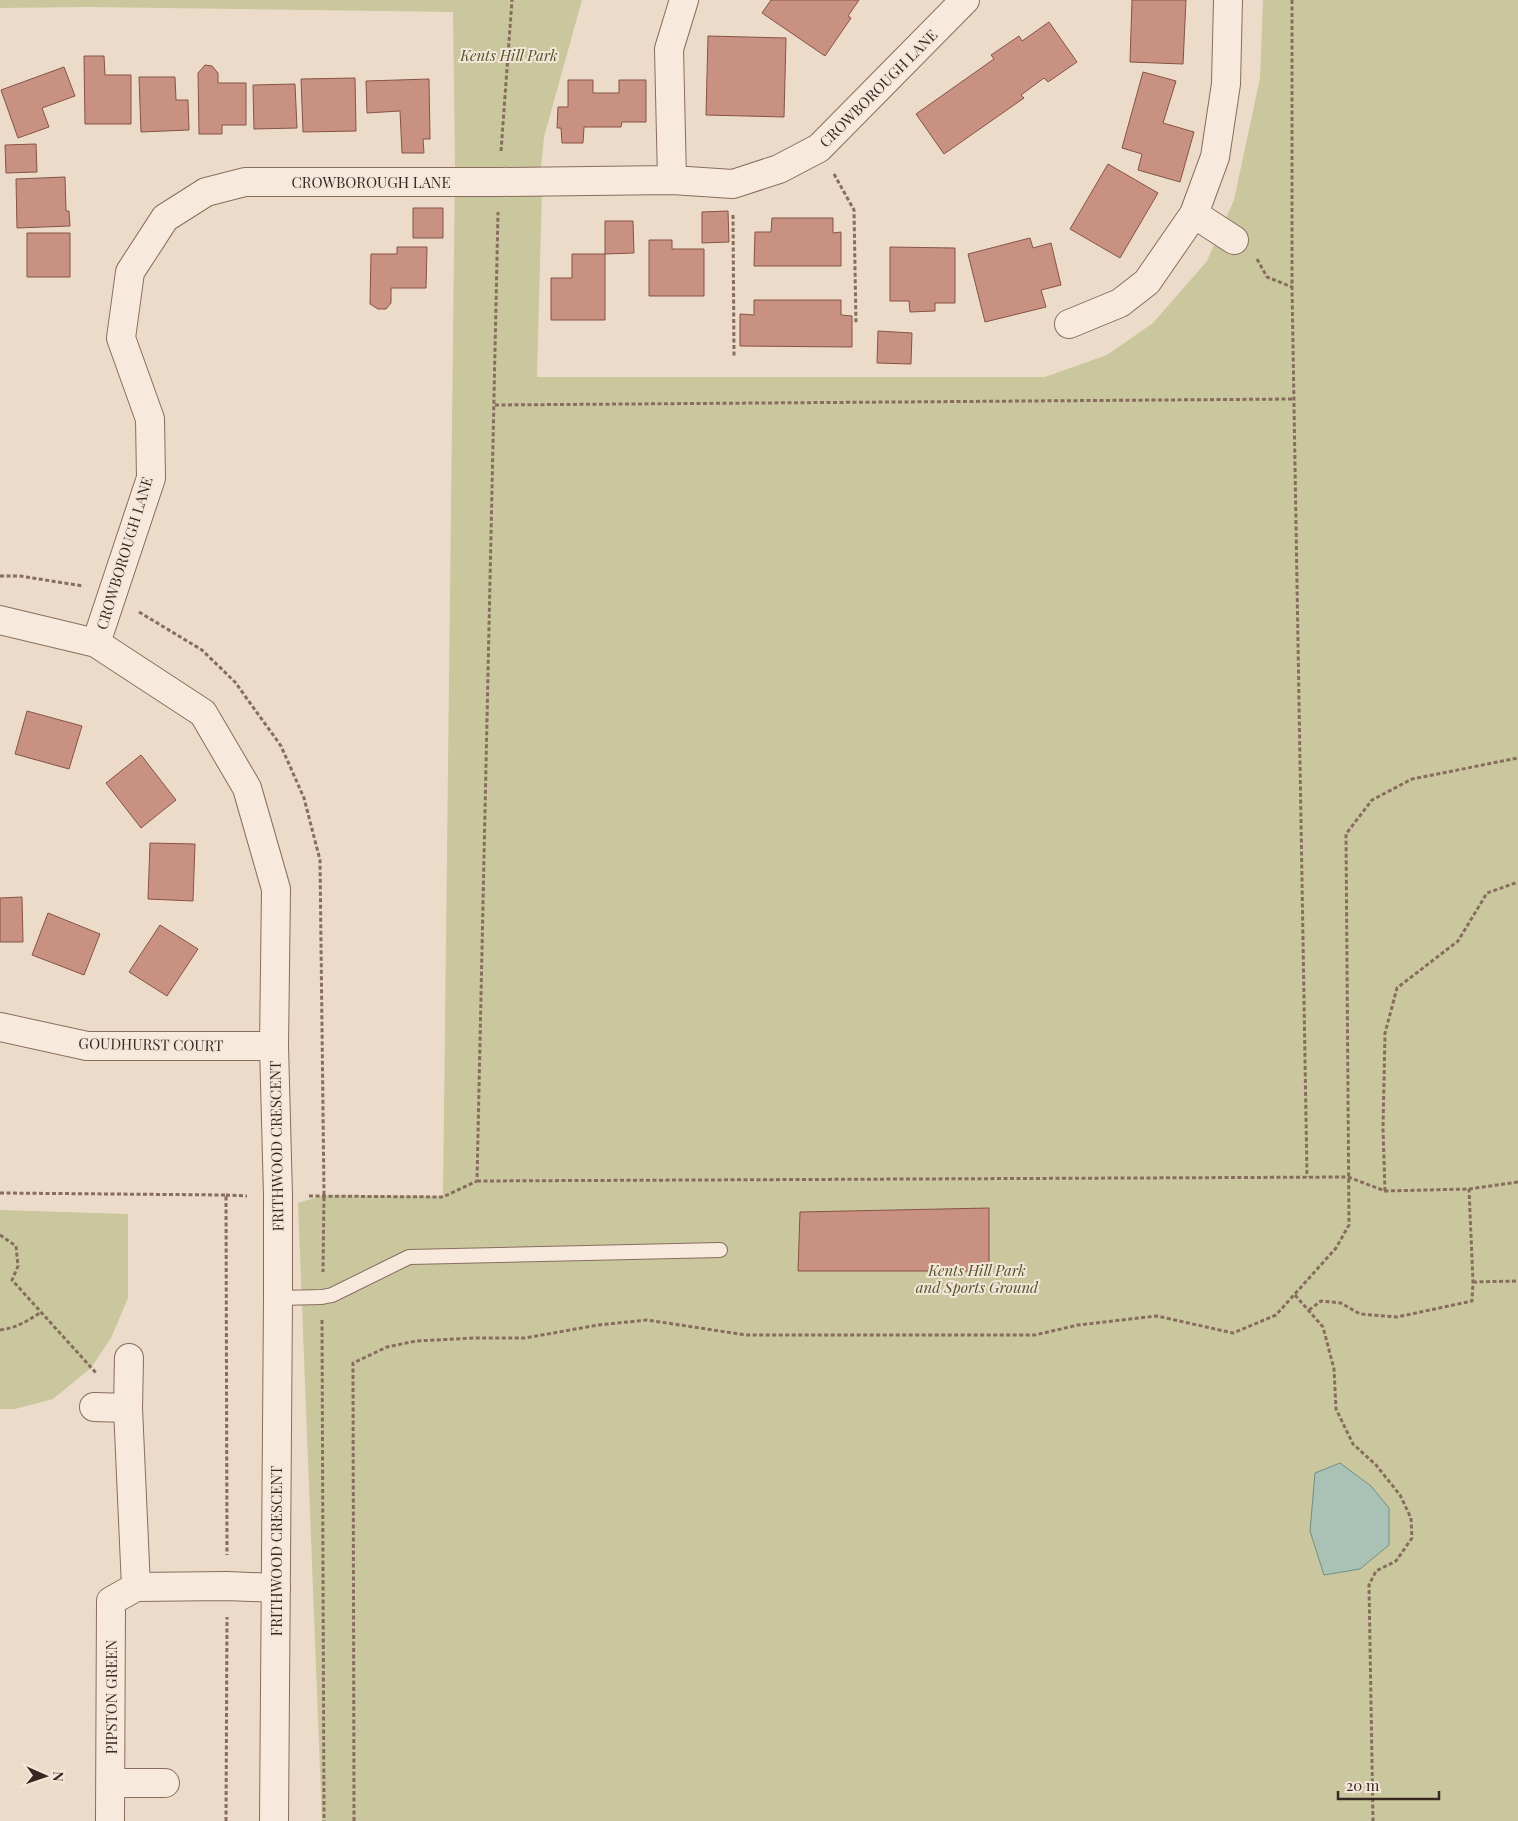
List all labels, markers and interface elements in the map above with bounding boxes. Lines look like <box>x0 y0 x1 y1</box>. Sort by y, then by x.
street label: CROWBOROUGH LANE <box>815 25 941 151</box>
park label: Kents Hill Park <box>459 45 558 65</box>
street label: CROWBOROUGH LANE <box>291 172 451 192</box>
street label: CROWBOROUGH LANE <box>91 474 157 632</box>
street label: GOUDHURST COURT <box>78 1033 224 1055</box>
street label: FRITHWOOD CRESCENT <box>265 1060 287 1232</box>
park label: Kents Hill Park and Sports Ground <box>916 1260 1039 1297</box>
street label: FRITHWOOD CRESCENT <box>266 1466 286 1636</box>
street label: PIPSTON GREEN <box>101 1639 121 1754</box>
north arrow <box>20 1751 70 1801</box>
scale bar <box>1338 1768 1439 1800</box>
text: N <box>49 1771 68 1782</box>
text: 20 m <box>1346 1775 1380 1795</box>

